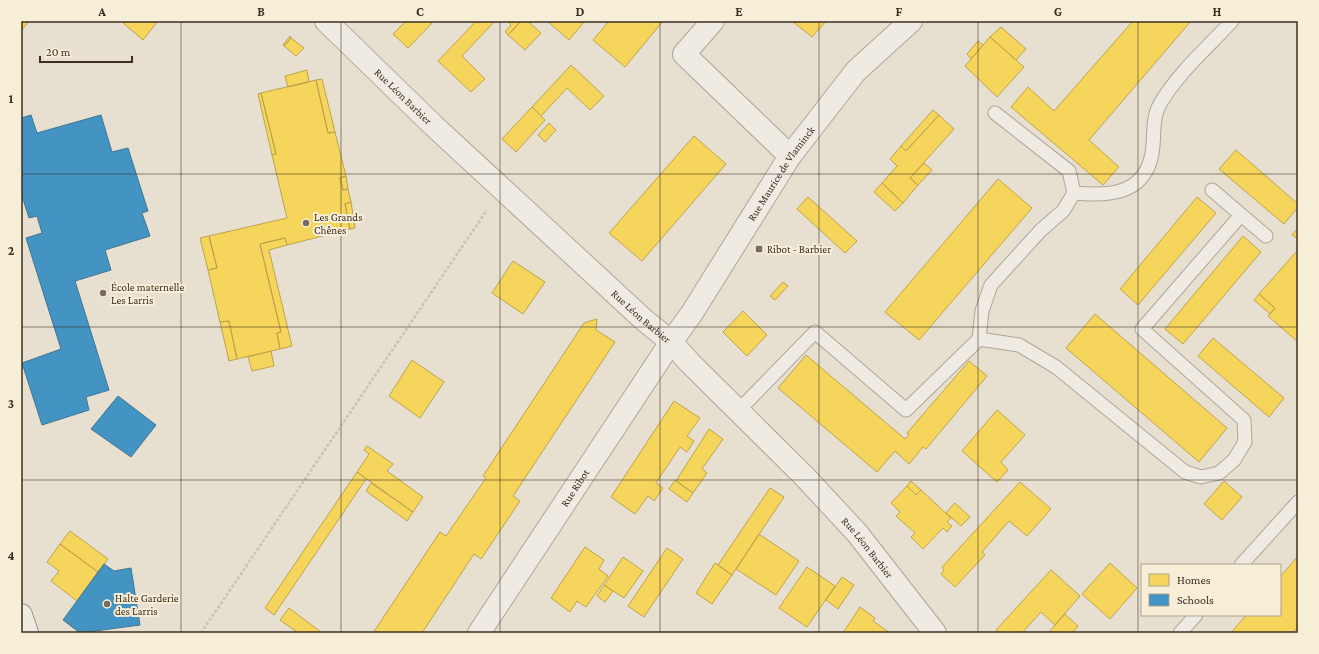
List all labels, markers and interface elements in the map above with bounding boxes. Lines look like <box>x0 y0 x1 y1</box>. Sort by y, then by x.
text: A <box>97 4 106 19</box>
text: B <box>257 4 265 19</box>
text: C <box>416 4 424 19</box>
text: D <box>576 4 585 19</box>
text: E <box>735 4 743 19</box>
text: F <box>896 4 903 19</box>
text: G <box>1054 4 1062 19</box>
text: H <box>1213 4 1222 19</box>
scale bar <box>40 38 132 64</box>
text: 20 m <box>46 45 71 59</box>
street label: Rue Léon Barbier <box>372 66 434 127</box>
text: 1 <box>9 91 14 106</box>
street label: Rue Maurice de Vlaminck <box>745 123 817 223</box>
place label: Les Grands Chênes <box>314 211 362 236</box>
marker: Les Grands Chênes <box>301 218 311 228</box>
text: 2 <box>8 243 15 258</box>
place label: Ribot - Barbier <box>767 243 831 255</box>
marker: Ribot - Barbier <box>754 244 764 254</box>
place label: École maternelle Les Larris <box>111 281 184 306</box>
street label: Rue Léon Barbier <box>609 287 673 345</box>
marker: École maternelle Les Larris <box>98 288 108 298</box>
text: 3 <box>8 396 14 411</box>
street label: Rue Ribot <box>558 466 592 509</box>
street label: Rue Léon Barbier <box>839 515 896 580</box>
text: 4 <box>7 548 15 563</box>
legend <box>1141 564 1281 616</box>
text: Homes <box>1177 573 1211 587</box>
place label: Halte Garderie des Larris <box>115 592 179 617</box>
text: Schools <box>1177 593 1214 607</box>
marker: Halte Garderie des Larris <box>102 599 112 609</box>

